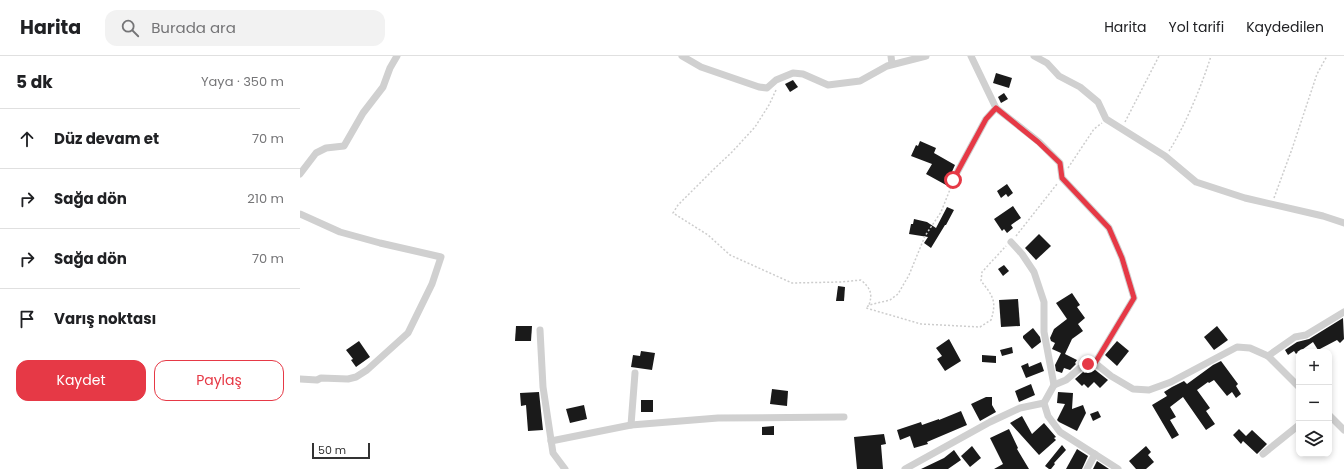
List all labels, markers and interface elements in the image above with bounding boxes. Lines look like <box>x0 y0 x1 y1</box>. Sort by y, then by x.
search box <box>105 10 385 46</box>
text: Harita <box>20 14 81 41</box>
icon: search <box>119 17 141 39</box>
text: Burada ara <box>151 17 236 38</box>
text: Harita <box>1104 17 1147 37</box>
text: Yol tarifi <box>1169 17 1224 37</box>
text: Kaydedilen <box>1246 17 1324 37</box>
text: 5 dk <box>16 70 53 94</box>
text: Yaya · 350 m <box>201 72 284 91</box>
icon: ahead <box>16 128 38 150</box>
text: Düz devam et <box>54 128 159 149</box>
text: 70 m <box>252 129 284 148</box>
route start <box>944 171 962 189</box>
icon: right <box>16 188 38 210</box>
text: Sağa dön <box>54 188 127 209</box>
text: 210 m <box>247 189 284 208</box>
icon: right <box>16 248 38 270</box>
text: Sağa dön <box>54 248 127 269</box>
text: 70 m <box>252 249 284 268</box>
icon: arrive <box>16 308 38 330</box>
text: Varış noktası <box>54 308 156 329</box>
map controls <box>1296 349 1332 457</box>
button: + <box>1296 349 1332 385</box>
route end <box>1079 355 1097 373</box>
button: Kaydet <box>16 360 146 401</box>
button: Paylaş <box>154 360 284 401</box>
button: − <box>1296 385 1332 421</box>
button: layers <box>1296 421 1332 457</box>
scale bar <box>312 441 370 460</box>
text: 50 m <box>318 442 346 458</box>

